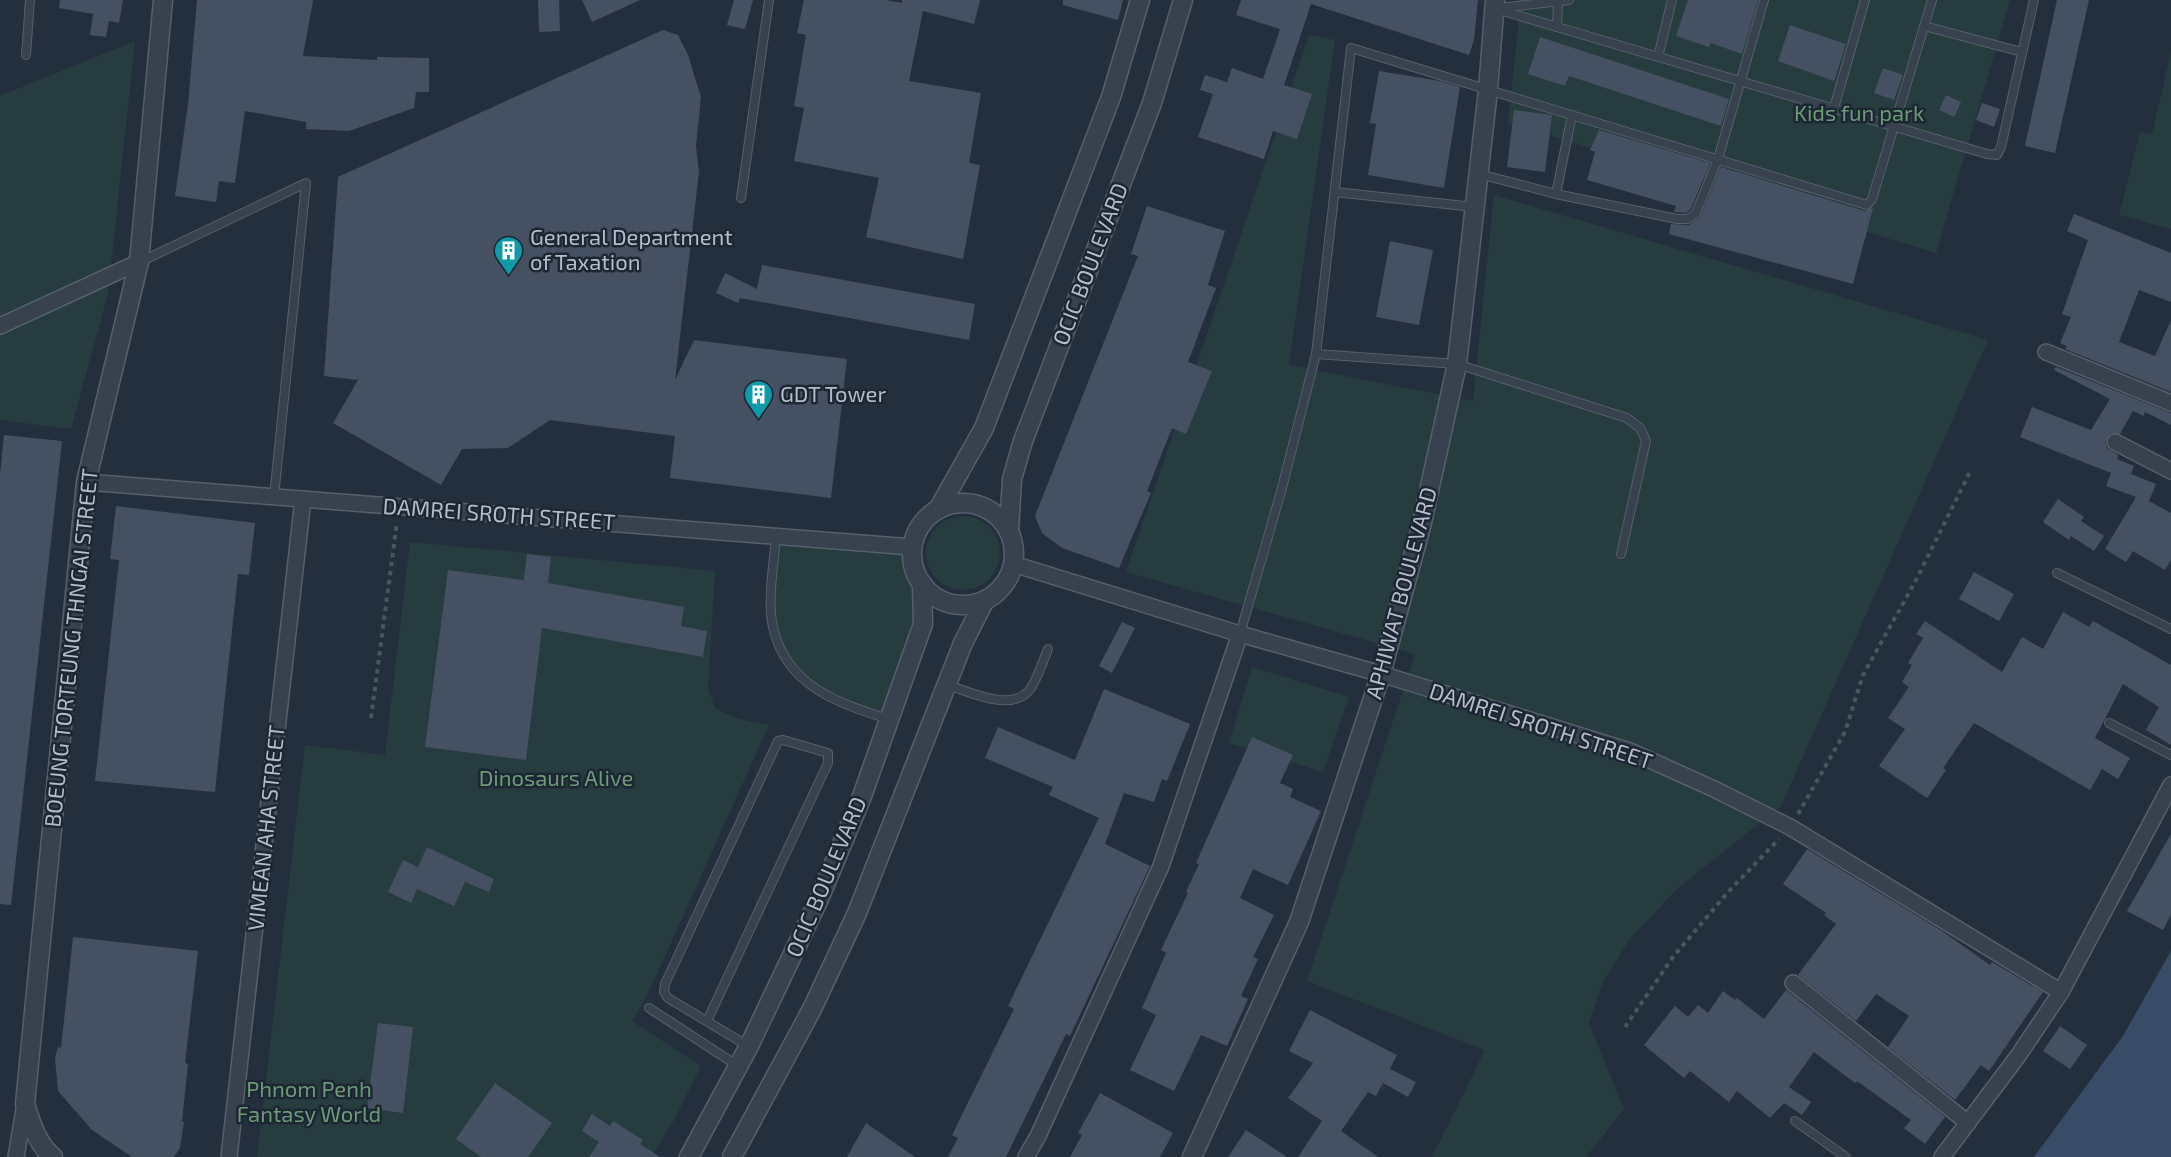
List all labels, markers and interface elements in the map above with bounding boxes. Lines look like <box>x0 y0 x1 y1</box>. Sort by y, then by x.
park label: Kids fun park <box>1794 99 1924 125</box>
street label: OCIC BOULEVARD <box>1046 179 1132 348</box>
place label: General Department of Taxation <box>530 223 733 274</box>
building icon: General Department of Taxation <box>493 234 525 276</box>
building icon: GDT Tower <box>743 378 775 420</box>
place label: GDT Tower <box>780 380 886 406</box>
street label: BOEUNG TORTEUNG THNGAI STREET <box>38 467 102 828</box>
street label: APHIWAT BOULEVARD <box>1359 484 1441 701</box>
street label: DAMREI SROTH STREET <box>382 492 616 534</box>
street label: DAMREI SROTH STREET <box>1427 677 1656 773</box>
street label: VIMEAN AHA STREET <box>241 723 289 932</box>
park label: Dinosaurs Alive <box>479 764 633 790</box>
street label: OCIC BOULEVARD <box>780 793 871 961</box>
park label: Phnom Penh Fantasy World <box>237 1075 381 1126</box>

